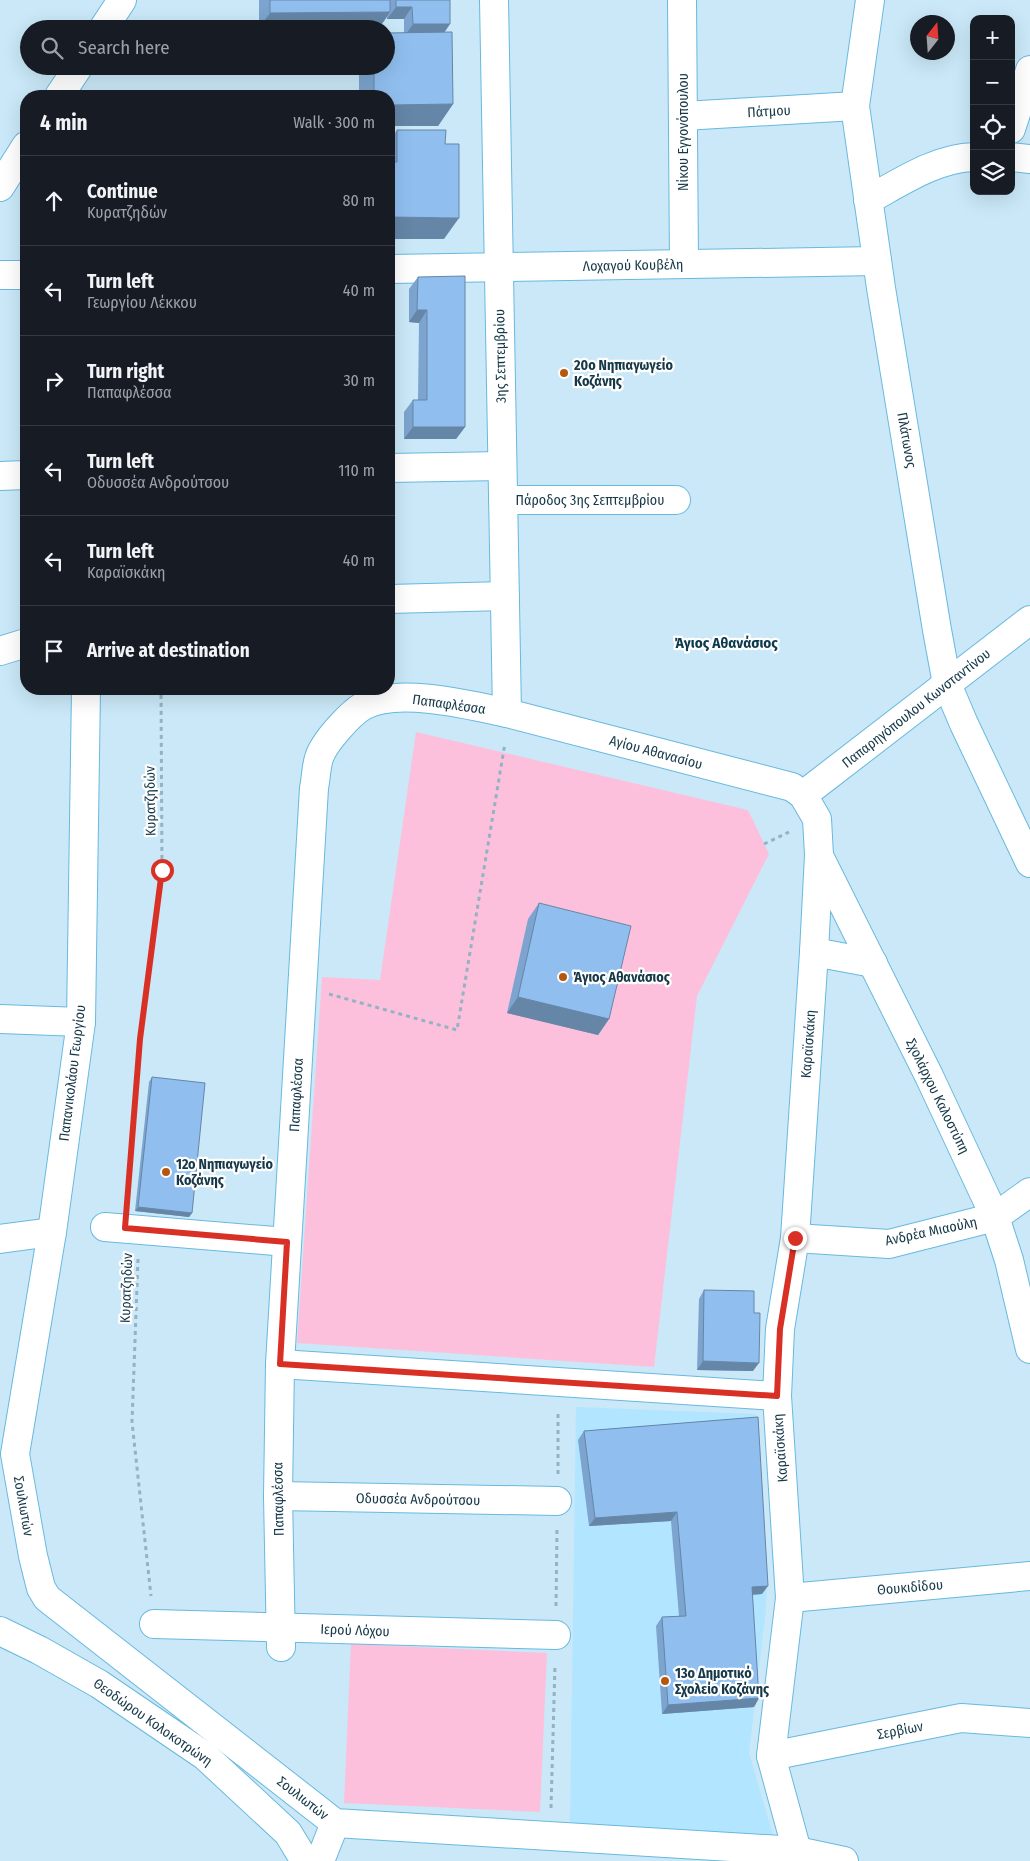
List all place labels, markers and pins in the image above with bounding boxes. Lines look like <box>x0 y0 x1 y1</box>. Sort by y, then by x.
place label: 20ο Νηπιαγωγείο Κοζάνης <box>573 357 673 390</box>
marker: 20ο Νηπιαγωγείο Κοζάνης <box>558 367 570 379</box>
place label: Άγιος Αθανάσιος <box>573 969 671 986</box>
marker: Άγιος Αθανάσιος <box>557 971 569 983</box>
place label: 12ο Νηπιαγωγείο Κοζάνης <box>176 1156 273 1189</box>
marker: 12ο Νηπιαγωγείο Κοζάνης <box>160 1166 172 1178</box>
place label: 13ο Δημοτικό Σχολείο Κοζάνης <box>675 1665 770 1698</box>
marker: 13ο Δημοτικό Σχολείο Κοζάνης <box>659 1675 671 1687</box>

